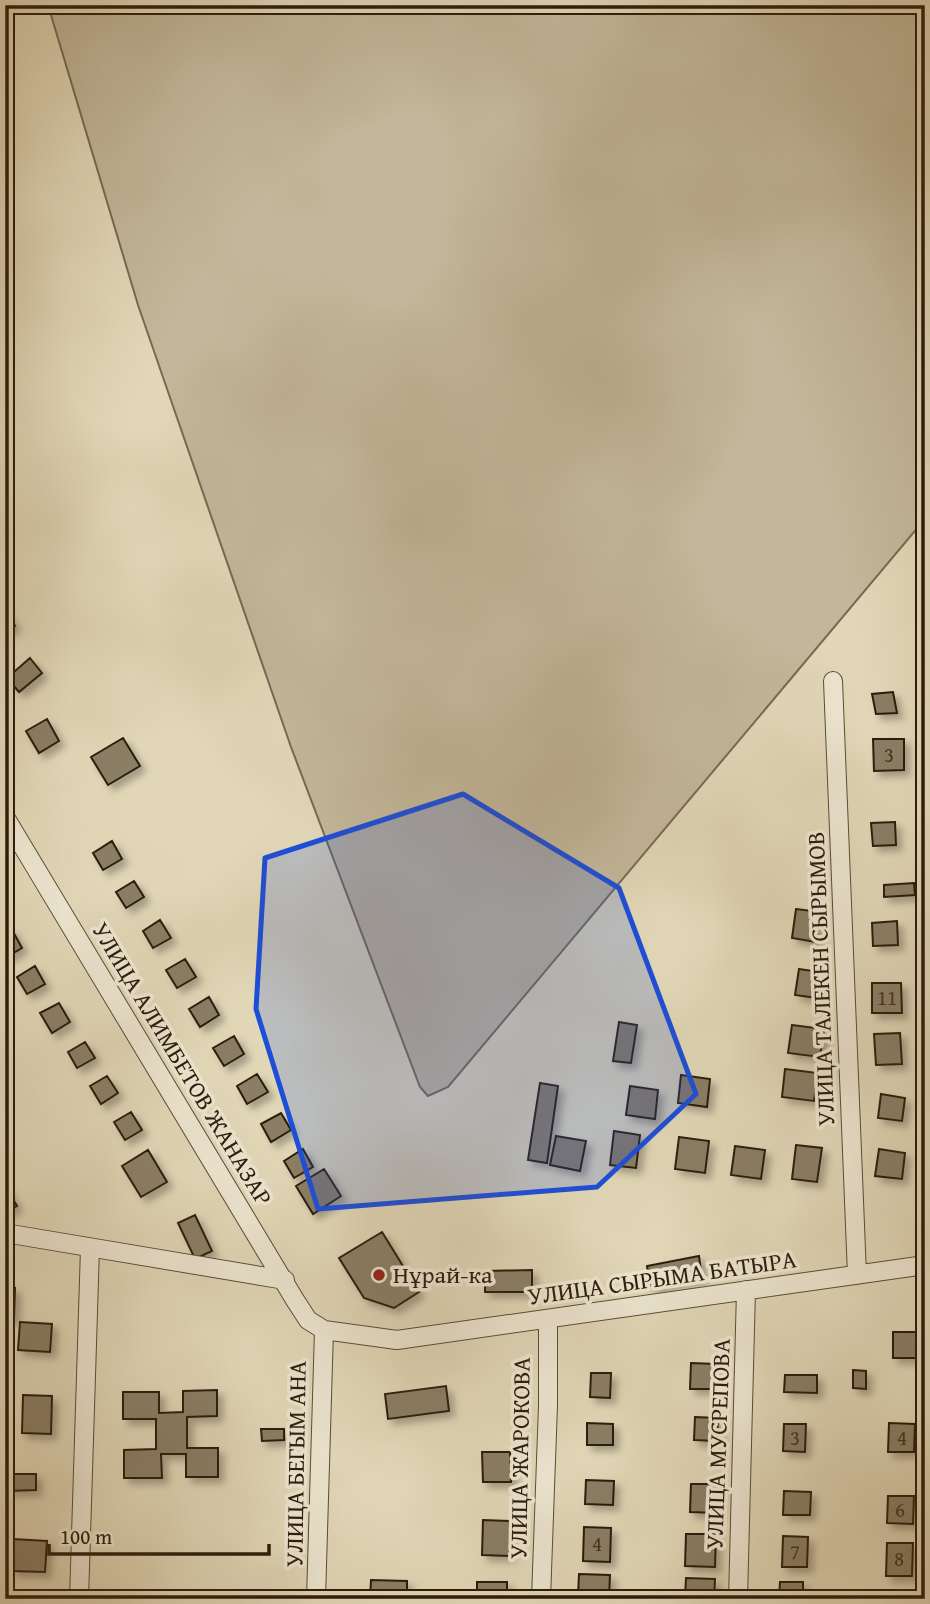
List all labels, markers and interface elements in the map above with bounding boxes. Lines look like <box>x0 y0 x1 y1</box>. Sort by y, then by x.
house number: 3 <box>884 739 894 770</box>
street label: УЛИЦА ТАЛЕКЕН СЫРЫМОВ <box>798 831 843 1127</box>
street label: УЛИЦА АЛИМБЕТОВ ЖАНАЗАР <box>84 915 281 1212</box>
house number: 11 <box>877 982 897 1013</box>
street label: УЛИЦА СЫРЫМА БАТЫРА <box>525 1241 799 1314</box>
place label: Нұрай-ка <box>393 1257 493 1292</box>
marker: Нұрай-ка <box>371 1267 387 1283</box>
street label: УЛИЦА МУСРЕПОВА <box>696 1337 739 1550</box>
street label: УЛИЦА ЖАРОКОВА <box>500 1356 539 1559</box>
street label: УЛИЦА БЕГЫМ АНА <box>276 1360 315 1568</box>
house number: 3 <box>790 1422 800 1453</box>
house number: 4 <box>897 1422 907 1453</box>
house number: 6 <box>895 1494 905 1525</box>
scale bar <box>49 1513 270 1557</box>
text: 100 m <box>60 1521 112 1552</box>
house number: 4 <box>592 1528 602 1559</box>
house number: 7 <box>790 1536 800 1567</box>
house number: 8 <box>894 1543 904 1574</box>

